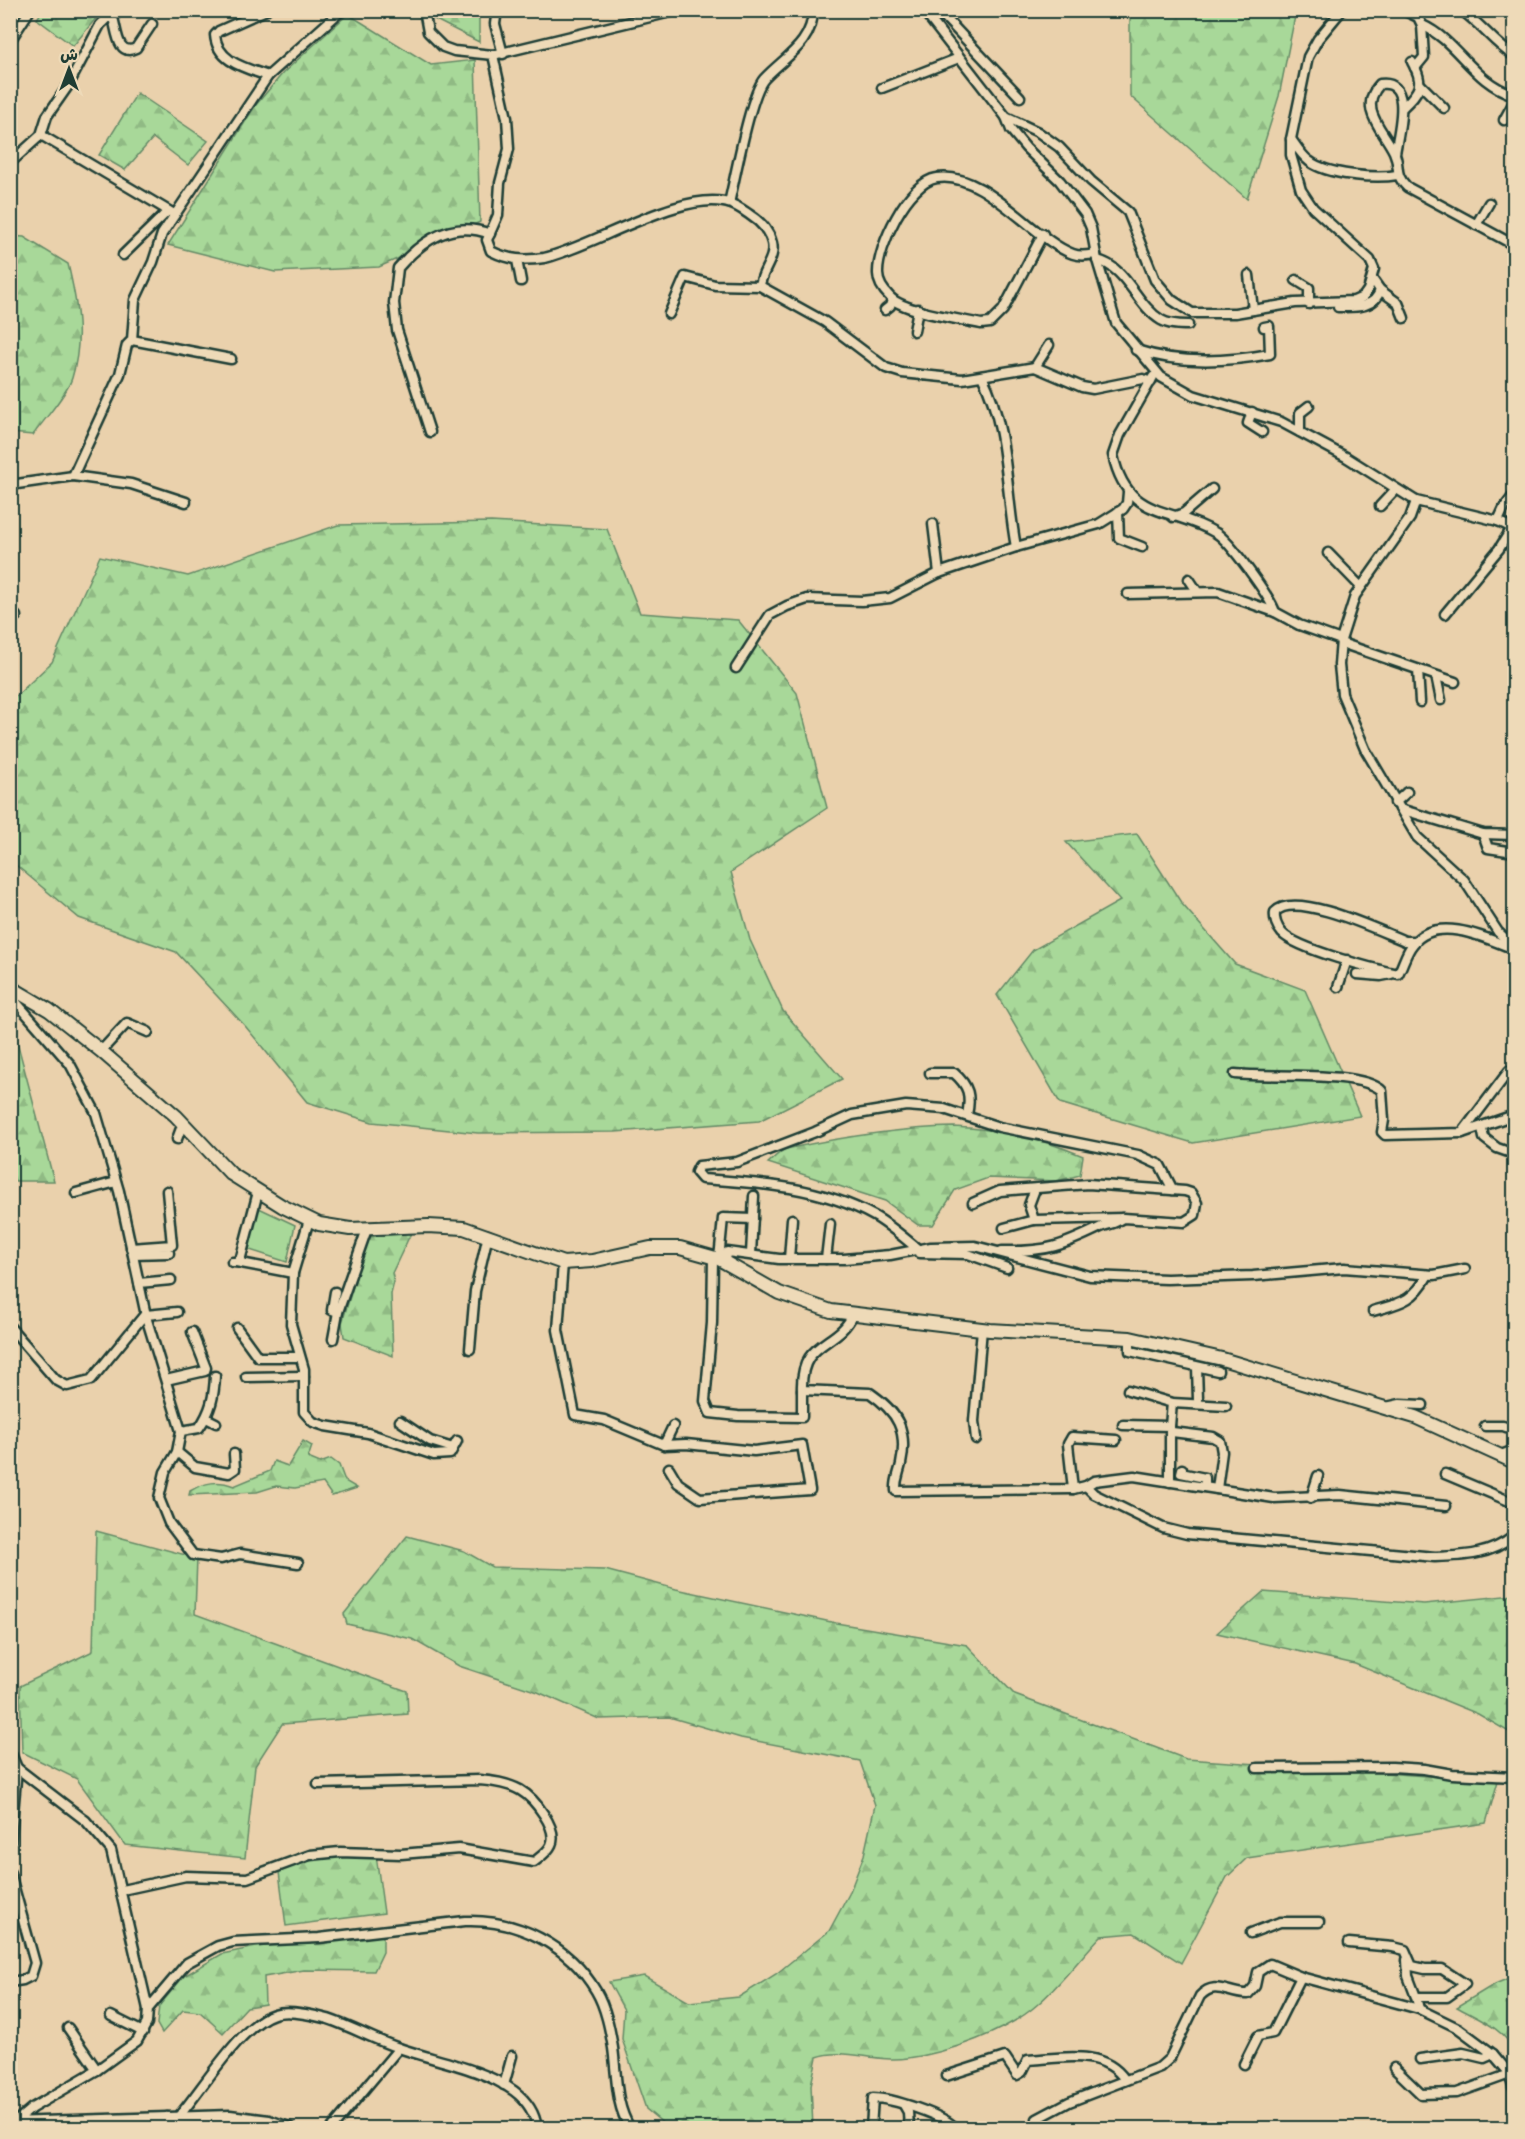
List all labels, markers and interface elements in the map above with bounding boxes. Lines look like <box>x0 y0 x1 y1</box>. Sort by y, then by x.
north arrow <box>39 39 99 99</box>
text: ش <box>60 44 78 65</box>

